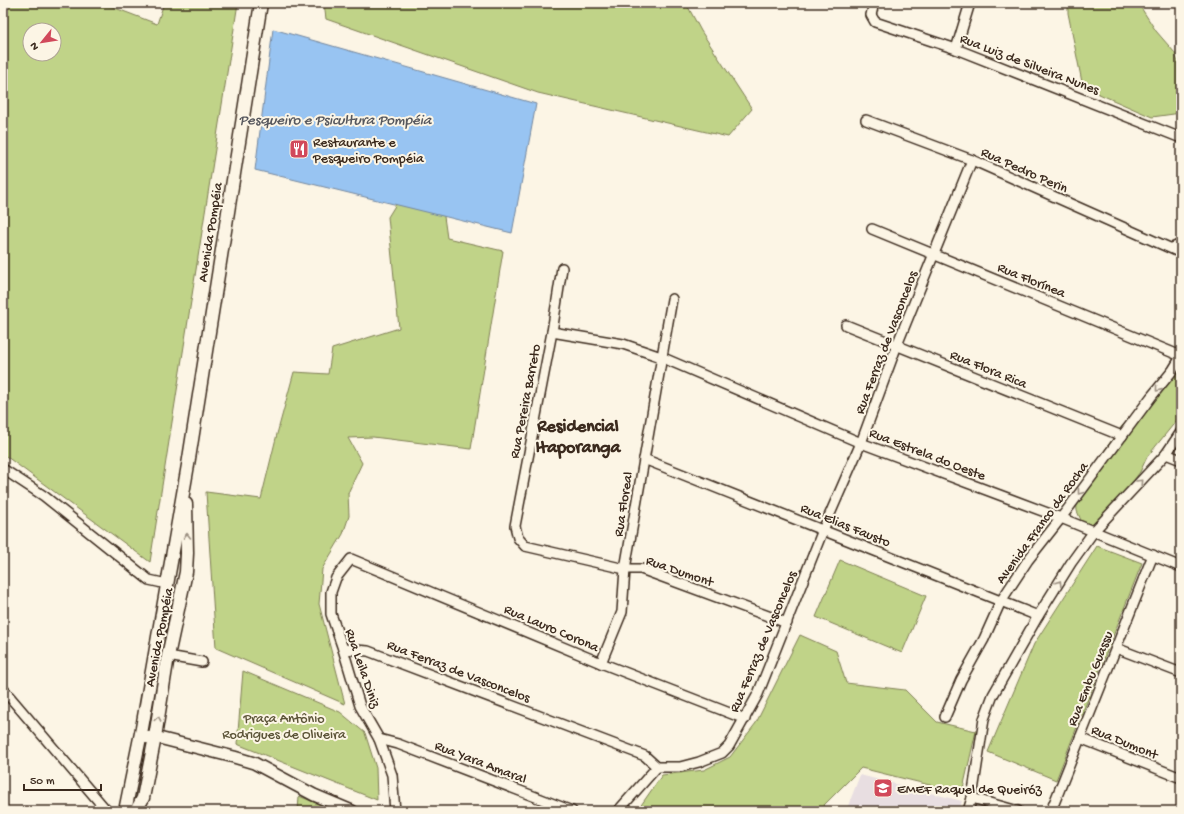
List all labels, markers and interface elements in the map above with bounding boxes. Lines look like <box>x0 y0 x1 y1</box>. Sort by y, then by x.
north arrow <box>22 22 62 62</box>
street label: Rua Luiz de Silveira Nunes <box>957 31 1102 100</box>
text: N <box>28 40 42 52</box>
water label: Pesqueiro e Psicultura Pompéia <box>239 112 433 130</box>
place label: Restaurante e Pesqueiro Pompéia <box>312 135 425 168</box>
restaurant icon: Restaurante e Pesqueiro Pompéia <box>288 138 310 160</box>
street label: Rua Pedro Perin <box>978 145 1070 198</box>
street label: Avenida Pompéia <box>195 180 228 283</box>
street label: Rua Florínea <box>994 260 1069 303</box>
street label: Rua Ferraz de Vasconcelos <box>852 268 923 417</box>
street label: Rua Pereira Barreto <box>507 343 546 460</box>
street label: Rua Flora Rica <box>947 347 1030 394</box>
one-way arrow <box>1156 384 1163 391</box>
district label: Residencial Itaporanga <box>535 417 622 459</box>
street label: Rua Estrela do Oeste <box>866 425 989 486</box>
street label: Avenida Franco da Rocha <box>993 458 1094 588</box>
street label: Rua Floreal <box>611 471 638 538</box>
one-way arrow <box>1135 479 1142 486</box>
one-way arrow <box>1078 488 1085 495</box>
street label: Rua Elias Fausto <box>797 501 893 552</box>
one-way arrow <box>183 533 191 539</box>
street label: Rua Dumont <box>643 553 716 592</box>
street label: Rua Ferraz de Vasconcelos <box>727 568 802 715</box>
one-way arrow <box>1054 580 1061 587</box>
street label: Avenida Pompéia <box>143 585 179 688</box>
street label: Rua Lauro Corona <box>501 602 602 657</box>
street label: Rua Leila Diniz <box>340 627 383 711</box>
street label: Rua Embu Guassu <box>1065 629 1118 729</box>
street label: Rua Ferraz de Vasconcelos <box>384 637 533 708</box>
park label: Praça Antônio Rodrigues de Oliveira <box>222 711 347 744</box>
one-way arrow <box>153 716 162 722</box>
street label: Rua Dumont <box>1088 722 1161 765</box>
street label: Rua Yara Amaral <box>432 738 528 789</box>
scale bar <box>24 766 101 792</box>
text: 50 m <box>30 775 55 789</box>
school or university icon: EMEF Raquel de Queiróz <box>872 777 894 799</box>
place label: EMEF Raquel de Queiróz <box>897 782 1043 799</box>

